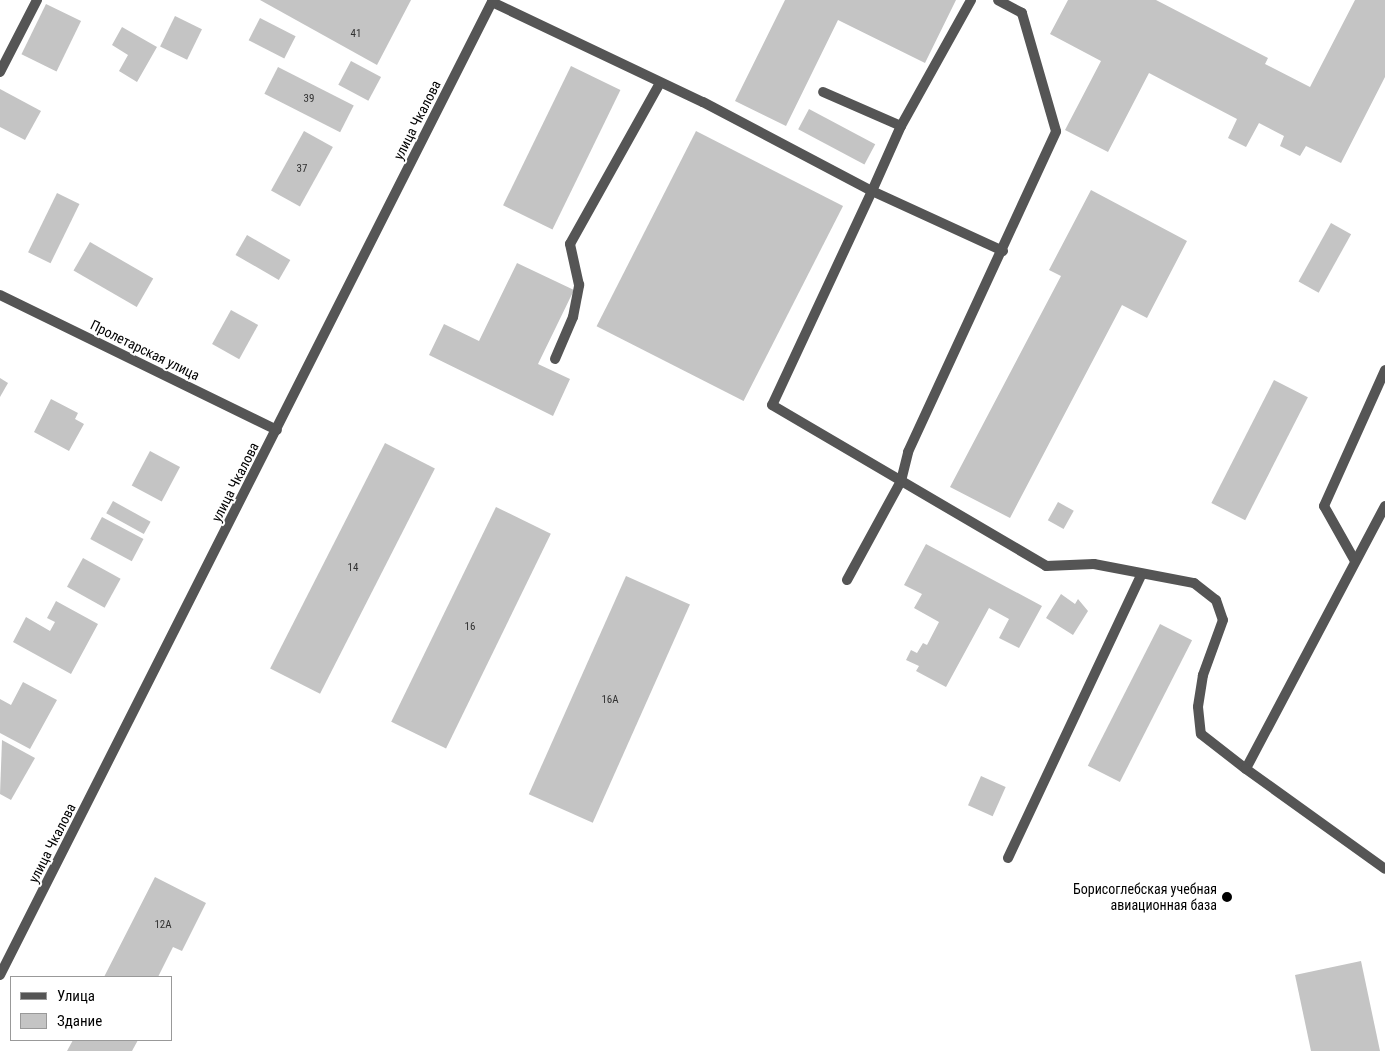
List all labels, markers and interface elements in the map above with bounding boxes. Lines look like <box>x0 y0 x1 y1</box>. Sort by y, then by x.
house number: 41 <box>351 27 361 41</box>
street label: улица Чкалова <box>390 77 444 163</box>
house number: 39 <box>304 92 314 106</box>
house number: 37 <box>297 162 307 176</box>
street label: Пролетарская улица <box>88 316 202 384</box>
street label: улица Чкалова <box>208 439 262 525</box>
house number: 14 <box>348 561 358 575</box>
house number: 16 <box>465 620 475 634</box>
house number: 16А <box>601 693 619 707</box>
street label: улица Чкалова <box>25 800 79 886</box>
place label: Борисоглебская учебная авиационная база <box>1073 881 1217 914</box>
marker: Борисоглебская учебная авиационная база <box>1221 891 1233 903</box>
house number: 12А <box>154 918 172 932</box>
legend <box>10 976 172 1041</box>
text: Улица <box>57 987 95 1005</box>
text: Здание <box>57 1012 102 1030</box>

